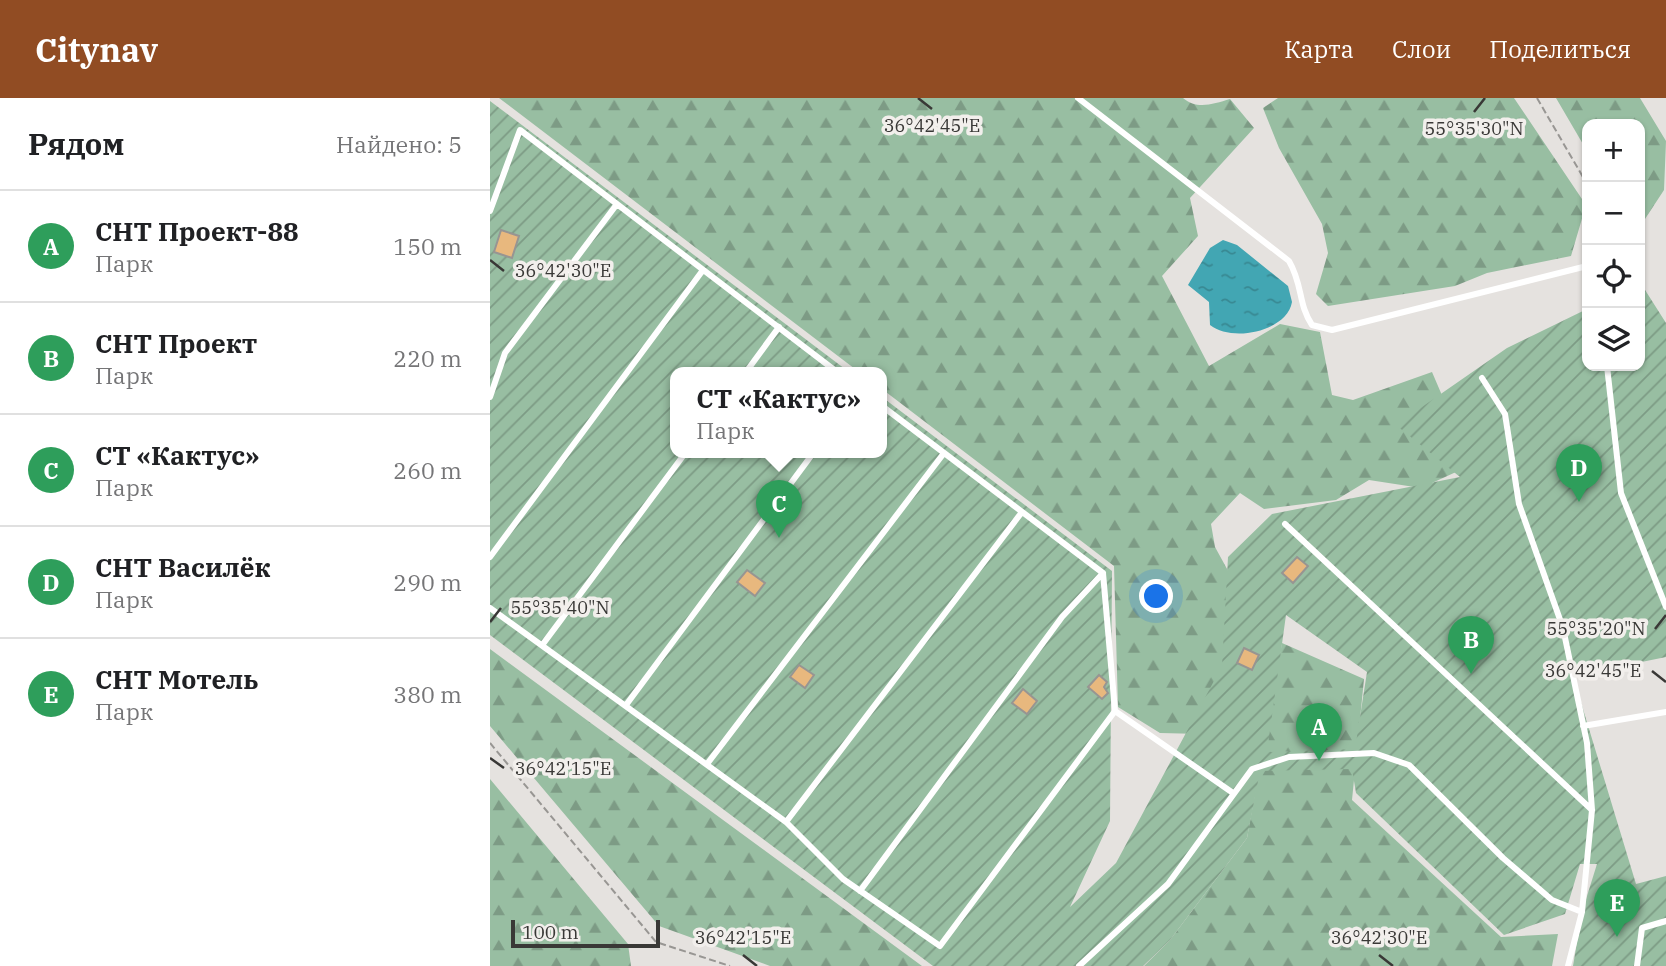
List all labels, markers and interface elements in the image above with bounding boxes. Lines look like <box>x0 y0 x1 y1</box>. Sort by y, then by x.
text: Citynav <box>35 28 158 71</box>
text: Карта <box>1284 33 1354 65</box>
text: Слои <box>1392 33 1451 65</box>
text: Поделиться <box>1489 33 1631 65</box>
text: 36°42'45"E <box>884 114 980 137</box>
text: 55°35'30"N <box>1425 117 1524 140</box>
map controls <box>1582 119 1645 371</box>
button: + <box>1582 119 1645 182</box>
text: Рядом <box>28 124 124 163</box>
text: Найдено: 5 <box>336 129 462 159</box>
button: − <box>1582 182 1645 245</box>
text: СНТ Проект-88 <box>95 214 299 248</box>
text: A <box>43 231 59 261</box>
text: 150 m <box>393 231 462 261</box>
button: locate <box>1582 245 1645 308</box>
text: Парк <box>95 248 153 278</box>
text: 36°42'30"E <box>515 259 611 282</box>
button: layers <box>1582 308 1645 371</box>
text: СНТ Проект <box>95 326 257 360</box>
text: B <box>43 343 59 373</box>
text: 220 m <box>393 343 462 373</box>
text: Парк <box>95 360 153 390</box>
popup <box>670 367 887 458</box>
text: СТ «Кактус» <box>696 381 861 415</box>
text: Парк <box>696 415 754 445</box>
text: СТ «Кактус» <box>95 438 259 472</box>
pin: D <box>1556 444 1602 502</box>
text: C <box>43 455 59 485</box>
text: 260 m <box>393 455 462 485</box>
text: Парк <box>95 472 153 502</box>
pin: C <box>756 480 802 538</box>
text: СНТ Василёк <box>95 550 270 584</box>
text: D <box>42 567 60 597</box>
text: 290 m <box>393 567 462 597</box>
your location <box>1139 579 1173 613</box>
text: Парк <box>95 584 153 614</box>
text: 55°35'40"N <box>511 596 610 619</box>
pin: B <box>1448 616 1494 674</box>
text: 55°35'20"N <box>1547 617 1646 640</box>
text: 36°42'45"E <box>1545 659 1641 682</box>
text: СНТ Мотель <box>95 662 258 696</box>
text: E <box>43 679 59 709</box>
text: 380 m <box>393 679 462 709</box>
text: Парк <box>95 696 153 726</box>
pin: A <box>1296 703 1342 761</box>
text: 36°42'15"E <box>515 757 611 780</box>
pin: E <box>1594 879 1640 937</box>
scale bar <box>511 917 660 949</box>
text: 100 m <box>522 920 579 944</box>
text: 36°42'15"E <box>695 926 791 949</box>
text: 36°42'30"E <box>1331 926 1427 949</box>

